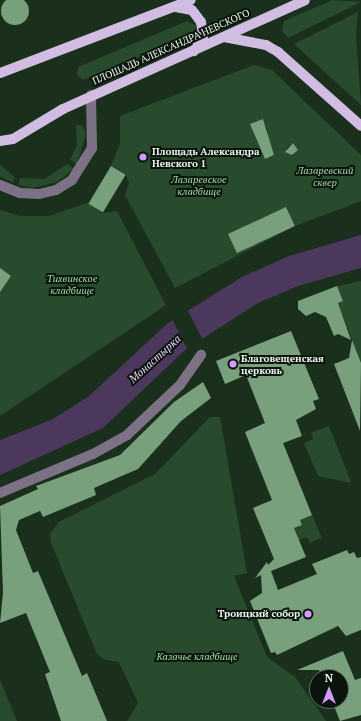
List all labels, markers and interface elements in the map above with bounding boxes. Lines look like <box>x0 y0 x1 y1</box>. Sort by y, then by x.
street label: ПЛОЩАДЬ АЛЕКСАНДРА НЕВСКОГО <box>90 7 252 87</box>
place label: Площадь Александра Невского 1 <box>152 145 260 168</box>
marker: Площадь Александра Невского 1 <box>137 151 149 163</box>
park label: Лазаревский сквер <box>297 164 353 188</box>
park label: Лазаревское кладбище <box>171 173 227 196</box>
park label: Тихвинское кладбище <box>47 272 97 296</box>
water label: Монастырка <box>126 332 184 386</box>
place label: Благовещенская церковь <box>241 352 324 376</box>
marker: Благовещенская церковь <box>228 359 238 369</box>
place label: Троицкий собор <box>218 608 300 620</box>
marker: Троицкий собор <box>303 609 313 619</box>
park label: Казачье кладбище <box>157 651 237 663</box>
north arrow <box>309 669 349 709</box>
text: N <box>325 671 333 685</box>

